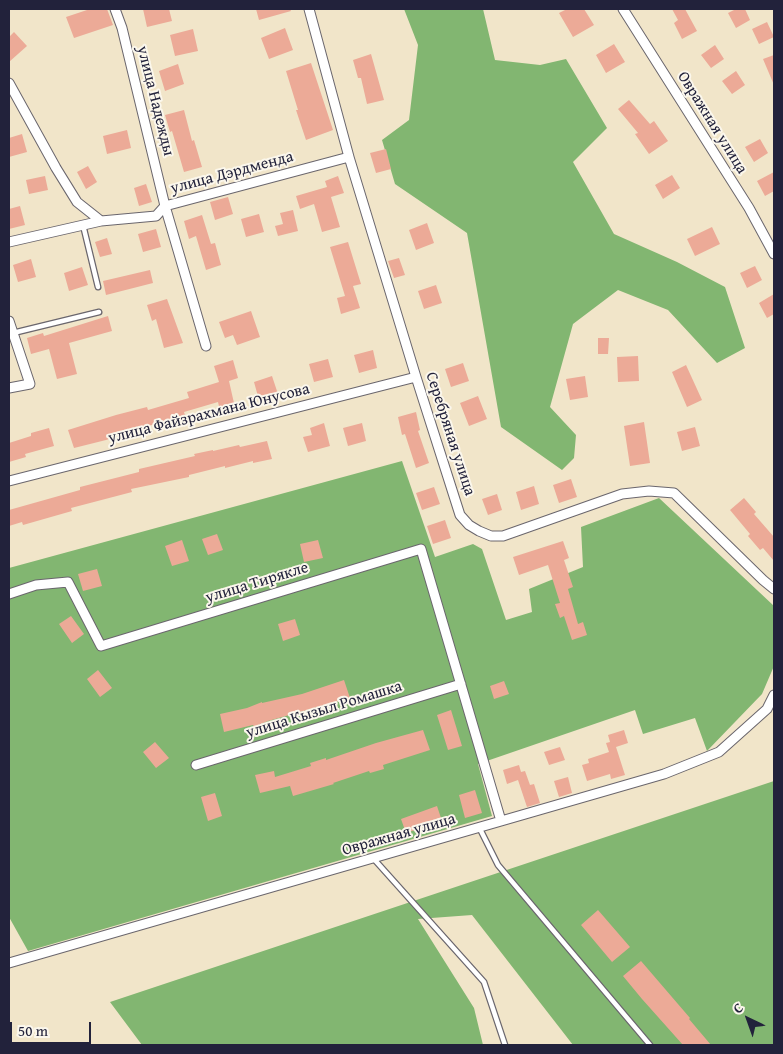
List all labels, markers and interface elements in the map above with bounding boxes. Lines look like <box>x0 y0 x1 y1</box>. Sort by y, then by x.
street label: улица Надежды <box>132 44 178 158</box>
street label: Овражная улица <box>673 68 751 178</box>
street label: улица Дэрдменда <box>169 147 295 199</box>
street label: Серебряная улица <box>421 370 479 498</box>
street label: улица Файзрахмана Юнусова <box>106 380 312 448</box>
street label: улица Тирякле <box>203 558 311 608</box>
street label: улица Кызыл Ромашка <box>244 677 404 743</box>
street label: Овражная улица <box>340 810 458 860</box>
north arrow <box>723 994 773 1044</box>
text: С <box>728 998 748 1018</box>
scale bar <box>12 1012 94 1044</box>
text: 50 m <box>18 1020 48 1041</box>

